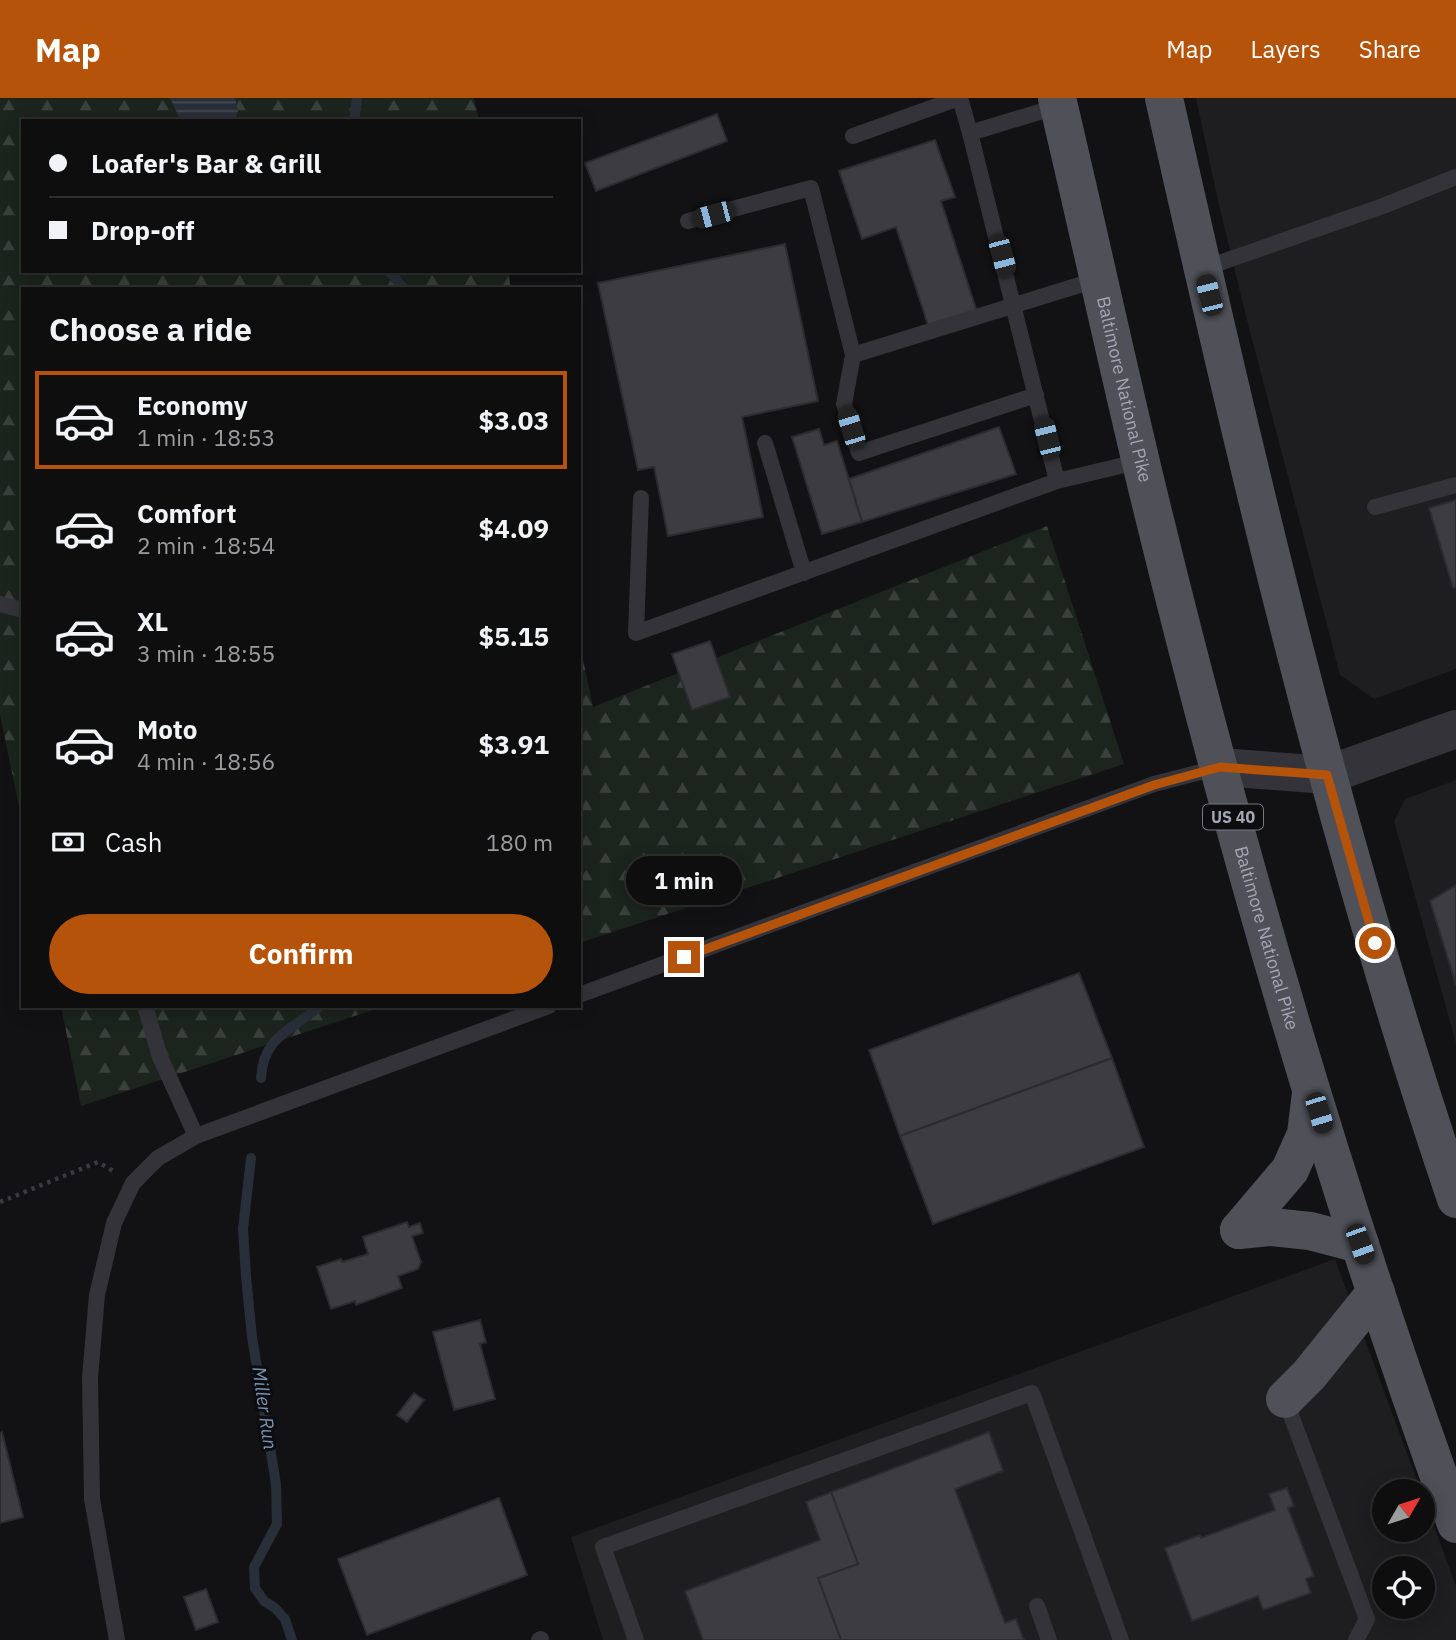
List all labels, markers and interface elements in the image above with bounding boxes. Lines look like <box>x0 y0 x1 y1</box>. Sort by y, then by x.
text: Map <box>35 28 101 71</box>
text: Map <box>1166 33 1213 65</box>
text: Layers <box>1251 33 1321 65</box>
text: Share <box>1359 33 1421 65</box>
text: Loafer's Bar & Grill <box>91 146 321 180</box>
car <box>690 199 737 231</box>
text: Drop-off <box>91 213 194 247</box>
car <box>987 233 1018 279</box>
car <box>1194 272 1225 318</box>
street label: Baltimore National Pike <box>1092 294 1157 485</box>
text: Choose a ride <box>49 308 252 350</box>
text: Economy <box>137 388 248 422</box>
icon: car <box>53 389 116 452</box>
text: $3.03 <box>479 403 549 437</box>
car <box>835 405 868 451</box>
car <box>1032 415 1063 461</box>
text: 1 min · 18:53 <box>137 422 275 452</box>
text: Comfort <box>137 496 236 530</box>
icon: car <box>53 497 116 560</box>
text: $4.09 <box>479 511 549 545</box>
text: 2 min · 18:54 <box>137 530 275 560</box>
text: XL <box>137 604 168 638</box>
icon: car <box>53 605 116 668</box>
text: $5.15 <box>479 619 549 653</box>
text: 3 min · 18:55 <box>137 638 275 668</box>
text: Moto <box>137 712 197 746</box>
icon: car <box>53 713 116 776</box>
text: $3.91 <box>479 727 549 761</box>
text: 4 min · 18:56 <box>137 746 275 776</box>
road number: US 40 <box>1203 804 1263 830</box>
icon: cash <box>49 823 87 861</box>
text: Cash <box>105 825 162 859</box>
text: 180 m <box>486 827 553 857</box>
street label: Baltimore National Pike <box>1230 843 1304 1033</box>
callout: 1 min <box>626 856 742 904</box>
text: 1 min <box>654 865 714 895</box>
button: Confirm <box>49 914 553 994</box>
route start <box>1359 927 1391 959</box>
route end <box>668 941 700 973</box>
car <box>1303 1090 1336 1136</box>
car <box>1343 1221 1378 1267</box>
water label: Miller Run <box>247 1365 283 1451</box>
north arrow <box>1372 1479 1435 1542</box>
map controls <box>1372 1479 1435 1619</box>
button: locate <box>1372 1556 1435 1619</box>

